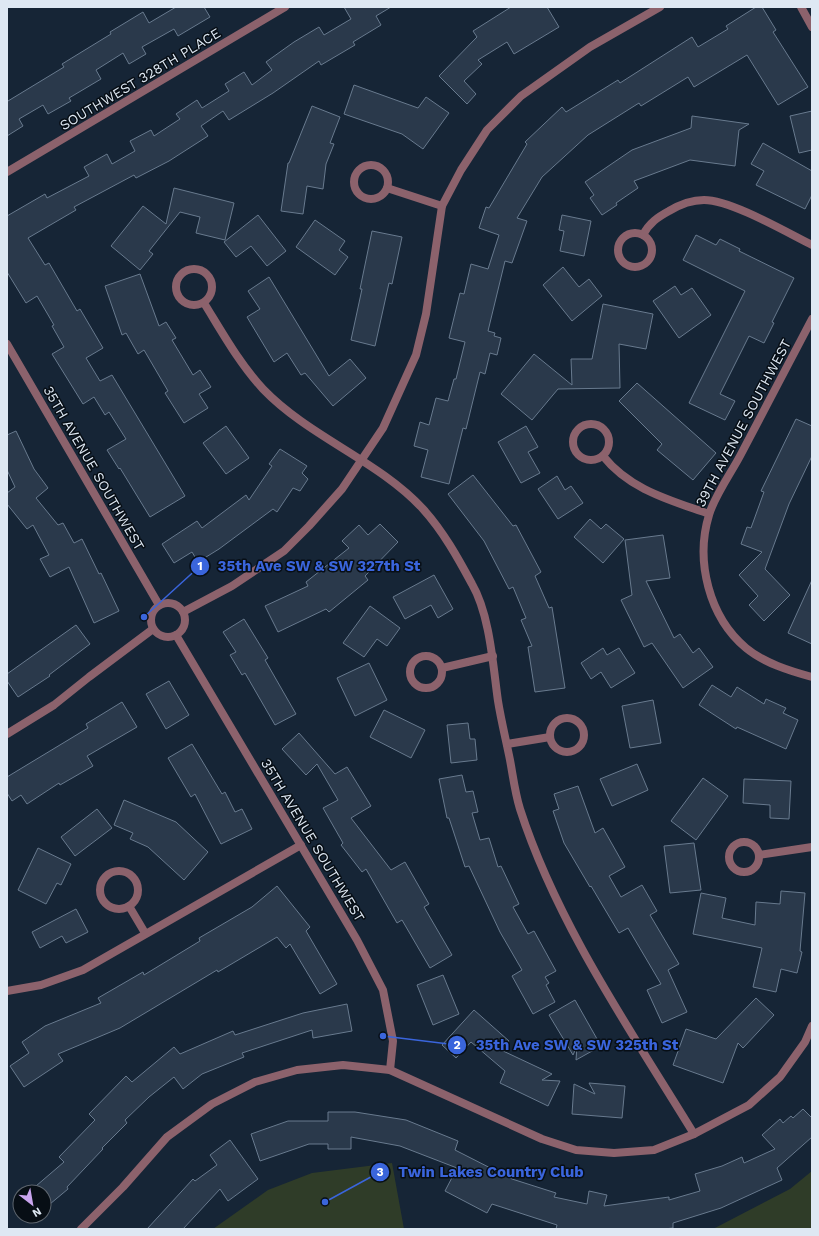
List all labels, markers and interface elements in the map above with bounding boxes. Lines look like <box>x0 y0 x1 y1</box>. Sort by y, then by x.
street label: SOUTHWEST 328TH PLACE <box>57 25 223 133</box>
street label: 39TH AVENUE SOUTHWEST <box>692 336 794 509</box>
street label: 35TH AVENUE SOUTHWEST <box>40 383 148 553</box>
callout: 35th Ave SW & SW 327th St <box>190 553 429 580</box>
text: 35th Ave SW & SW 327th St <box>218 557 421 575</box>
text: 1 <box>197 559 203 573</box>
street label: 35TH AVENUE SOUTHWEST <box>258 756 368 925</box>
callout: 35th Ave SW & SW 325th St <box>447 1031 687 1058</box>
text: 35th Ave SW & SW 325th St <box>476 1036 679 1054</box>
text: 2 <box>453 1038 461 1052</box>
callout: Twin Lakes Country Club <box>370 1159 592 1186</box>
text: Twin Lakes Country Club <box>398 1163 584 1181</box>
text: 3 <box>376 1165 384 1179</box>
north arrow <box>12 1184 52 1224</box>
text: N <box>30 1204 44 1220</box>

